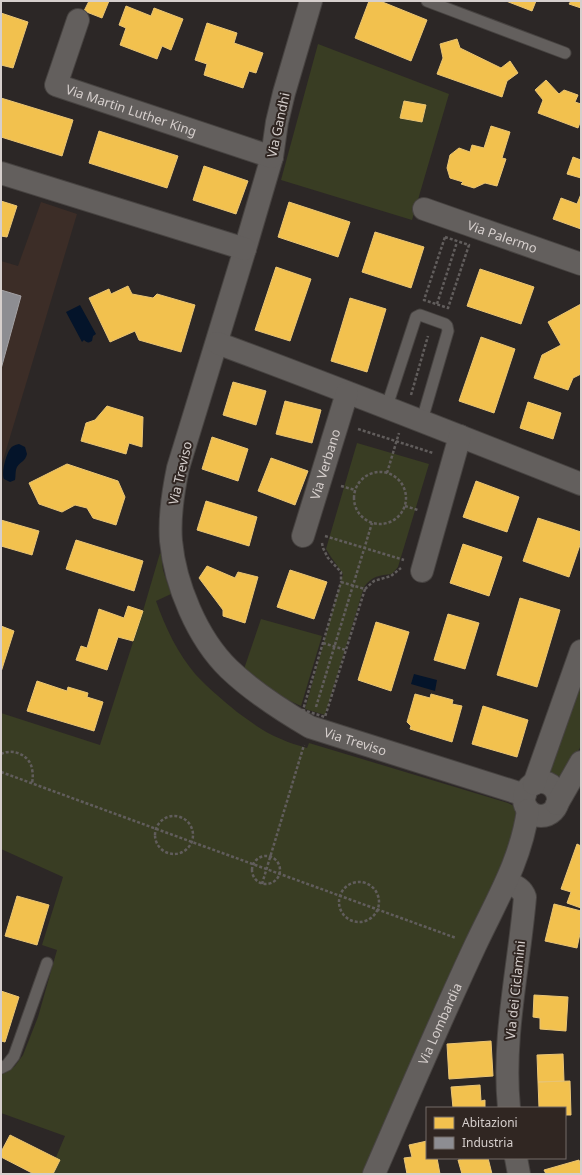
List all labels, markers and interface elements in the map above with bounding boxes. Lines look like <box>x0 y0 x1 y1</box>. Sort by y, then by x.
street label: Via Martin Luther King <box>63 80 199 140</box>
street label: Via Gandhi <box>262 91 294 159</box>
street label: Via Palermo <box>465 216 540 257</box>
street label: Via Verbano <box>306 427 344 502</box>
street label: Via Treviso <box>164 439 196 507</box>
street label: Via Treviso <box>322 723 389 760</box>
street label: Via dei Ciclamini <box>501 940 529 1040</box>
street label: Via Lombardia <box>414 980 466 1067</box>
legend <box>426 1107 566 1159</box>
text: Abitazioni <box>462 1114 518 1131</box>
text: Industria <box>462 1134 513 1151</box>

